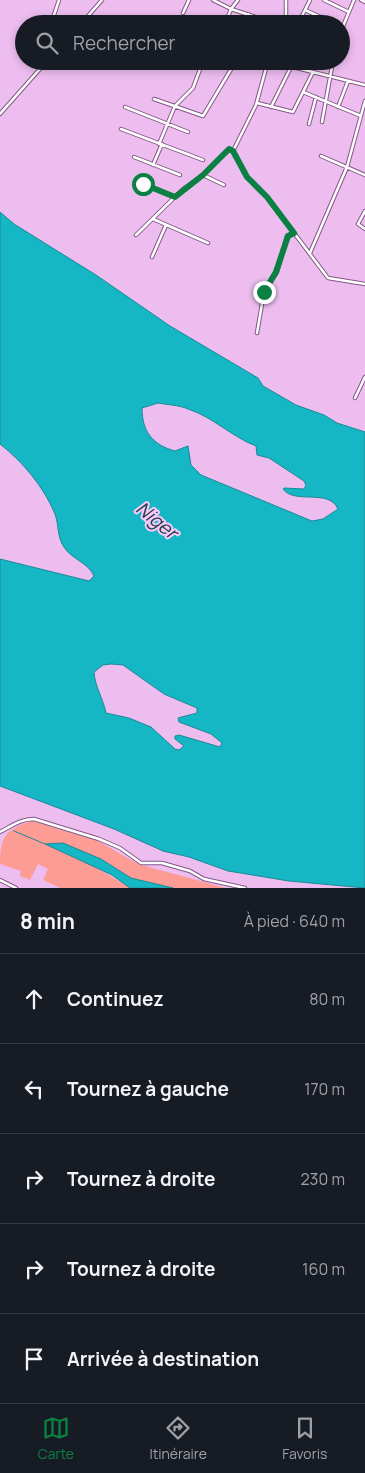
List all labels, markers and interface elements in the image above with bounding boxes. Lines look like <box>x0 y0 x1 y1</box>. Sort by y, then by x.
search box <box>15 15 350 70</box>
icon: search <box>33 29 61 57</box>
text: Rechercher <box>73 30 175 56</box>
route start <box>132 173 155 196</box>
route end <box>253 281 276 304</box>
water label: Niger <box>131 495 185 546</box>
text: 8 min <box>20 907 75 935</box>
text: À pied · 640 m <box>244 910 345 932</box>
icon: ahead <box>20 985 48 1013</box>
text: Continuez <box>67 986 164 1012</box>
text: 80 m <box>309 988 345 1010</box>
icon: left <box>20 1075 48 1103</box>
text: Tournez à gauche <box>67 1076 229 1102</box>
text: 170 m <box>304 1078 345 1100</box>
icon: right <box>20 1165 48 1193</box>
text: Tournez à droite <box>67 1166 215 1192</box>
text: 230 m <box>301 1168 345 1190</box>
icon: right <box>20 1255 48 1283</box>
text: Tournez à droite <box>67 1256 215 1282</box>
text: 160 m <box>302 1258 345 1280</box>
icon: arrive <box>20 1345 48 1373</box>
text: Arrivée à destination <box>67 1346 259 1372</box>
tab: Carte <box>38 1414 74 1463</box>
tab: Itinéraire <box>149 1414 207 1463</box>
tab: Favoris <box>282 1414 327 1463</box>

